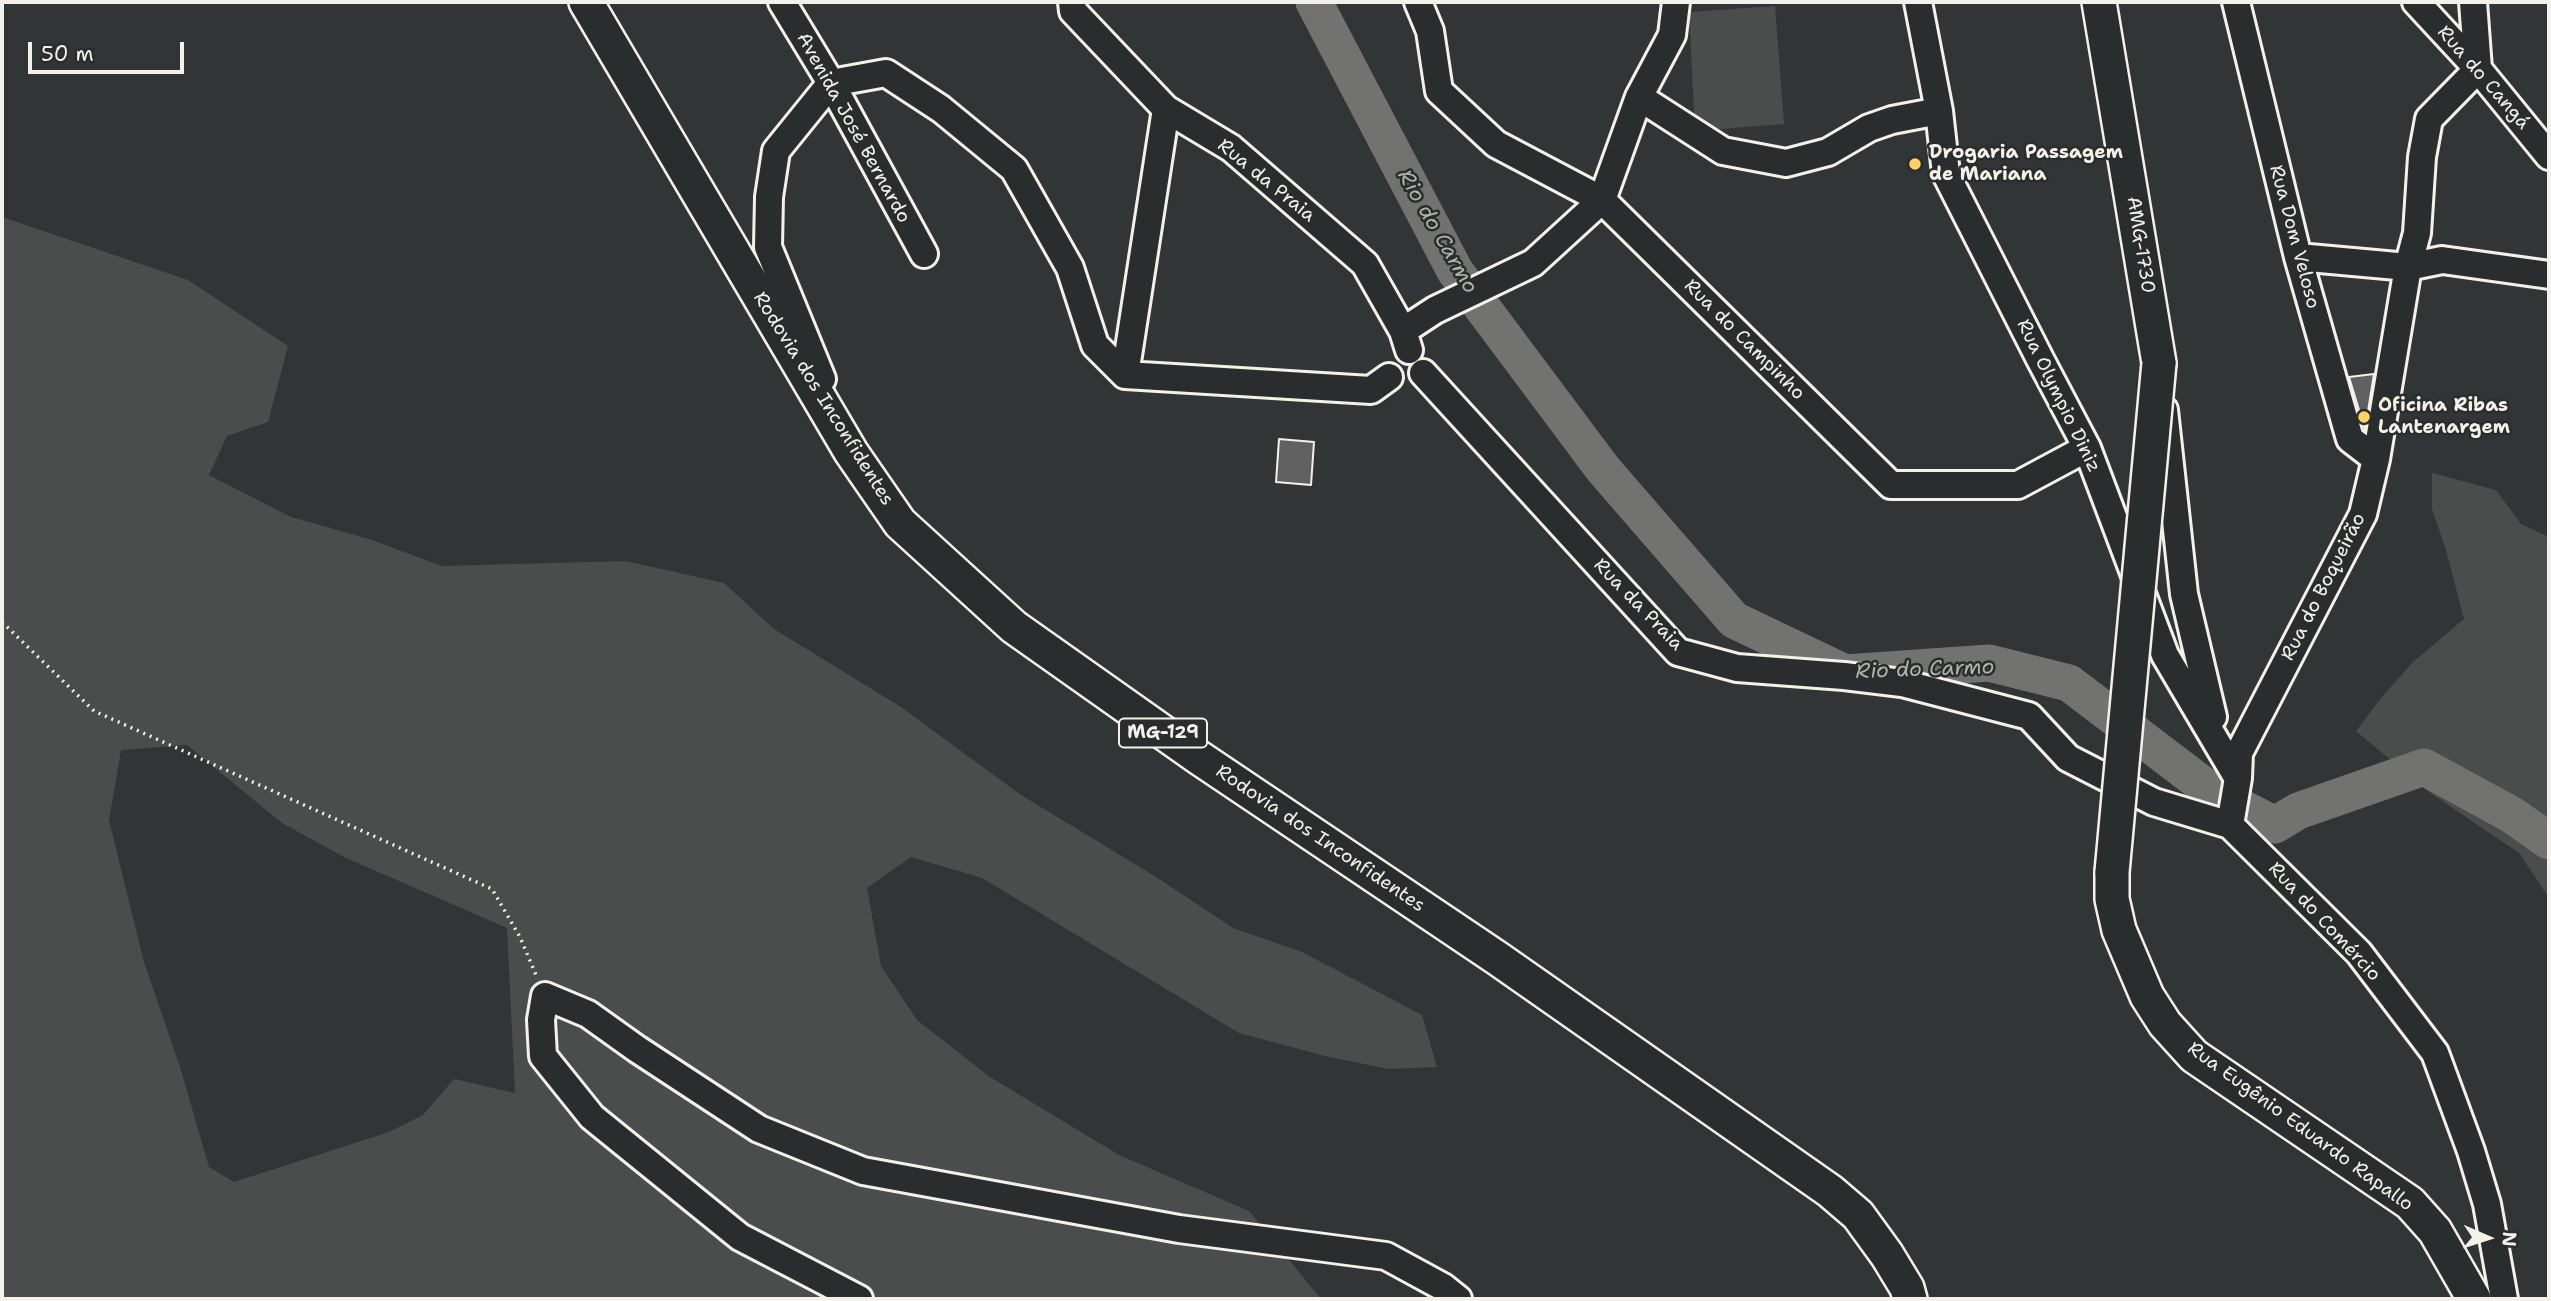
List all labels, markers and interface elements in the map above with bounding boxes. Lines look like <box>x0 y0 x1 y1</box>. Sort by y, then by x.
street label: Rua do Cangá <box>2432 22 2534 134</box>
scale bar <box>32 28 187 72</box>
street label: Avenida José Bernardo <box>791 29 915 227</box>
text: 50 m <box>41 40 94 68</box>
street label: Rua da Praia <box>1213 135 1319 227</box>
place label: Drogaria Passagem de Mariana <box>1929 142 2123 186</box>
marker: Drogaria Passagem de Mariana <box>1907 156 1923 172</box>
street label: Rua Dom Veloso <box>2264 163 2324 311</box>
water label: Rio do Carmo <box>1391 166 1483 298</box>
street label: AMG-1730 <box>2121 195 2159 295</box>
street label: Rua do Campinho <box>1679 275 1809 405</box>
street label: Rodovia dos Inconfidentes <box>748 288 898 510</box>
street label: Rua Olympio Diniz <box>2011 316 2105 476</box>
place label: Oficina Ribas Lantenargem <box>2378 395 2510 439</box>
marker: Oficina Ribas Lantenargem <box>2356 409 2372 425</box>
street label: Rua do Boqueirão <box>2277 509 2371 665</box>
street label: Rua da Praia <box>1588 554 1688 656</box>
water label: Rio do Carmo <box>1855 655 1995 685</box>
road number: MG-129 <box>1119 718 1207 748</box>
street label: Rodovia dos Inconfidentes <box>1211 760 1429 918</box>
street label: Rua do Comércio <box>2263 858 2385 986</box>
street label: Rua Eugênio Eduardo Rapallo <box>2183 1037 2417 1217</box>
north arrow <box>2453 1203 2523 1273</box>
text: N <box>2497 1231 2522 1247</box>

